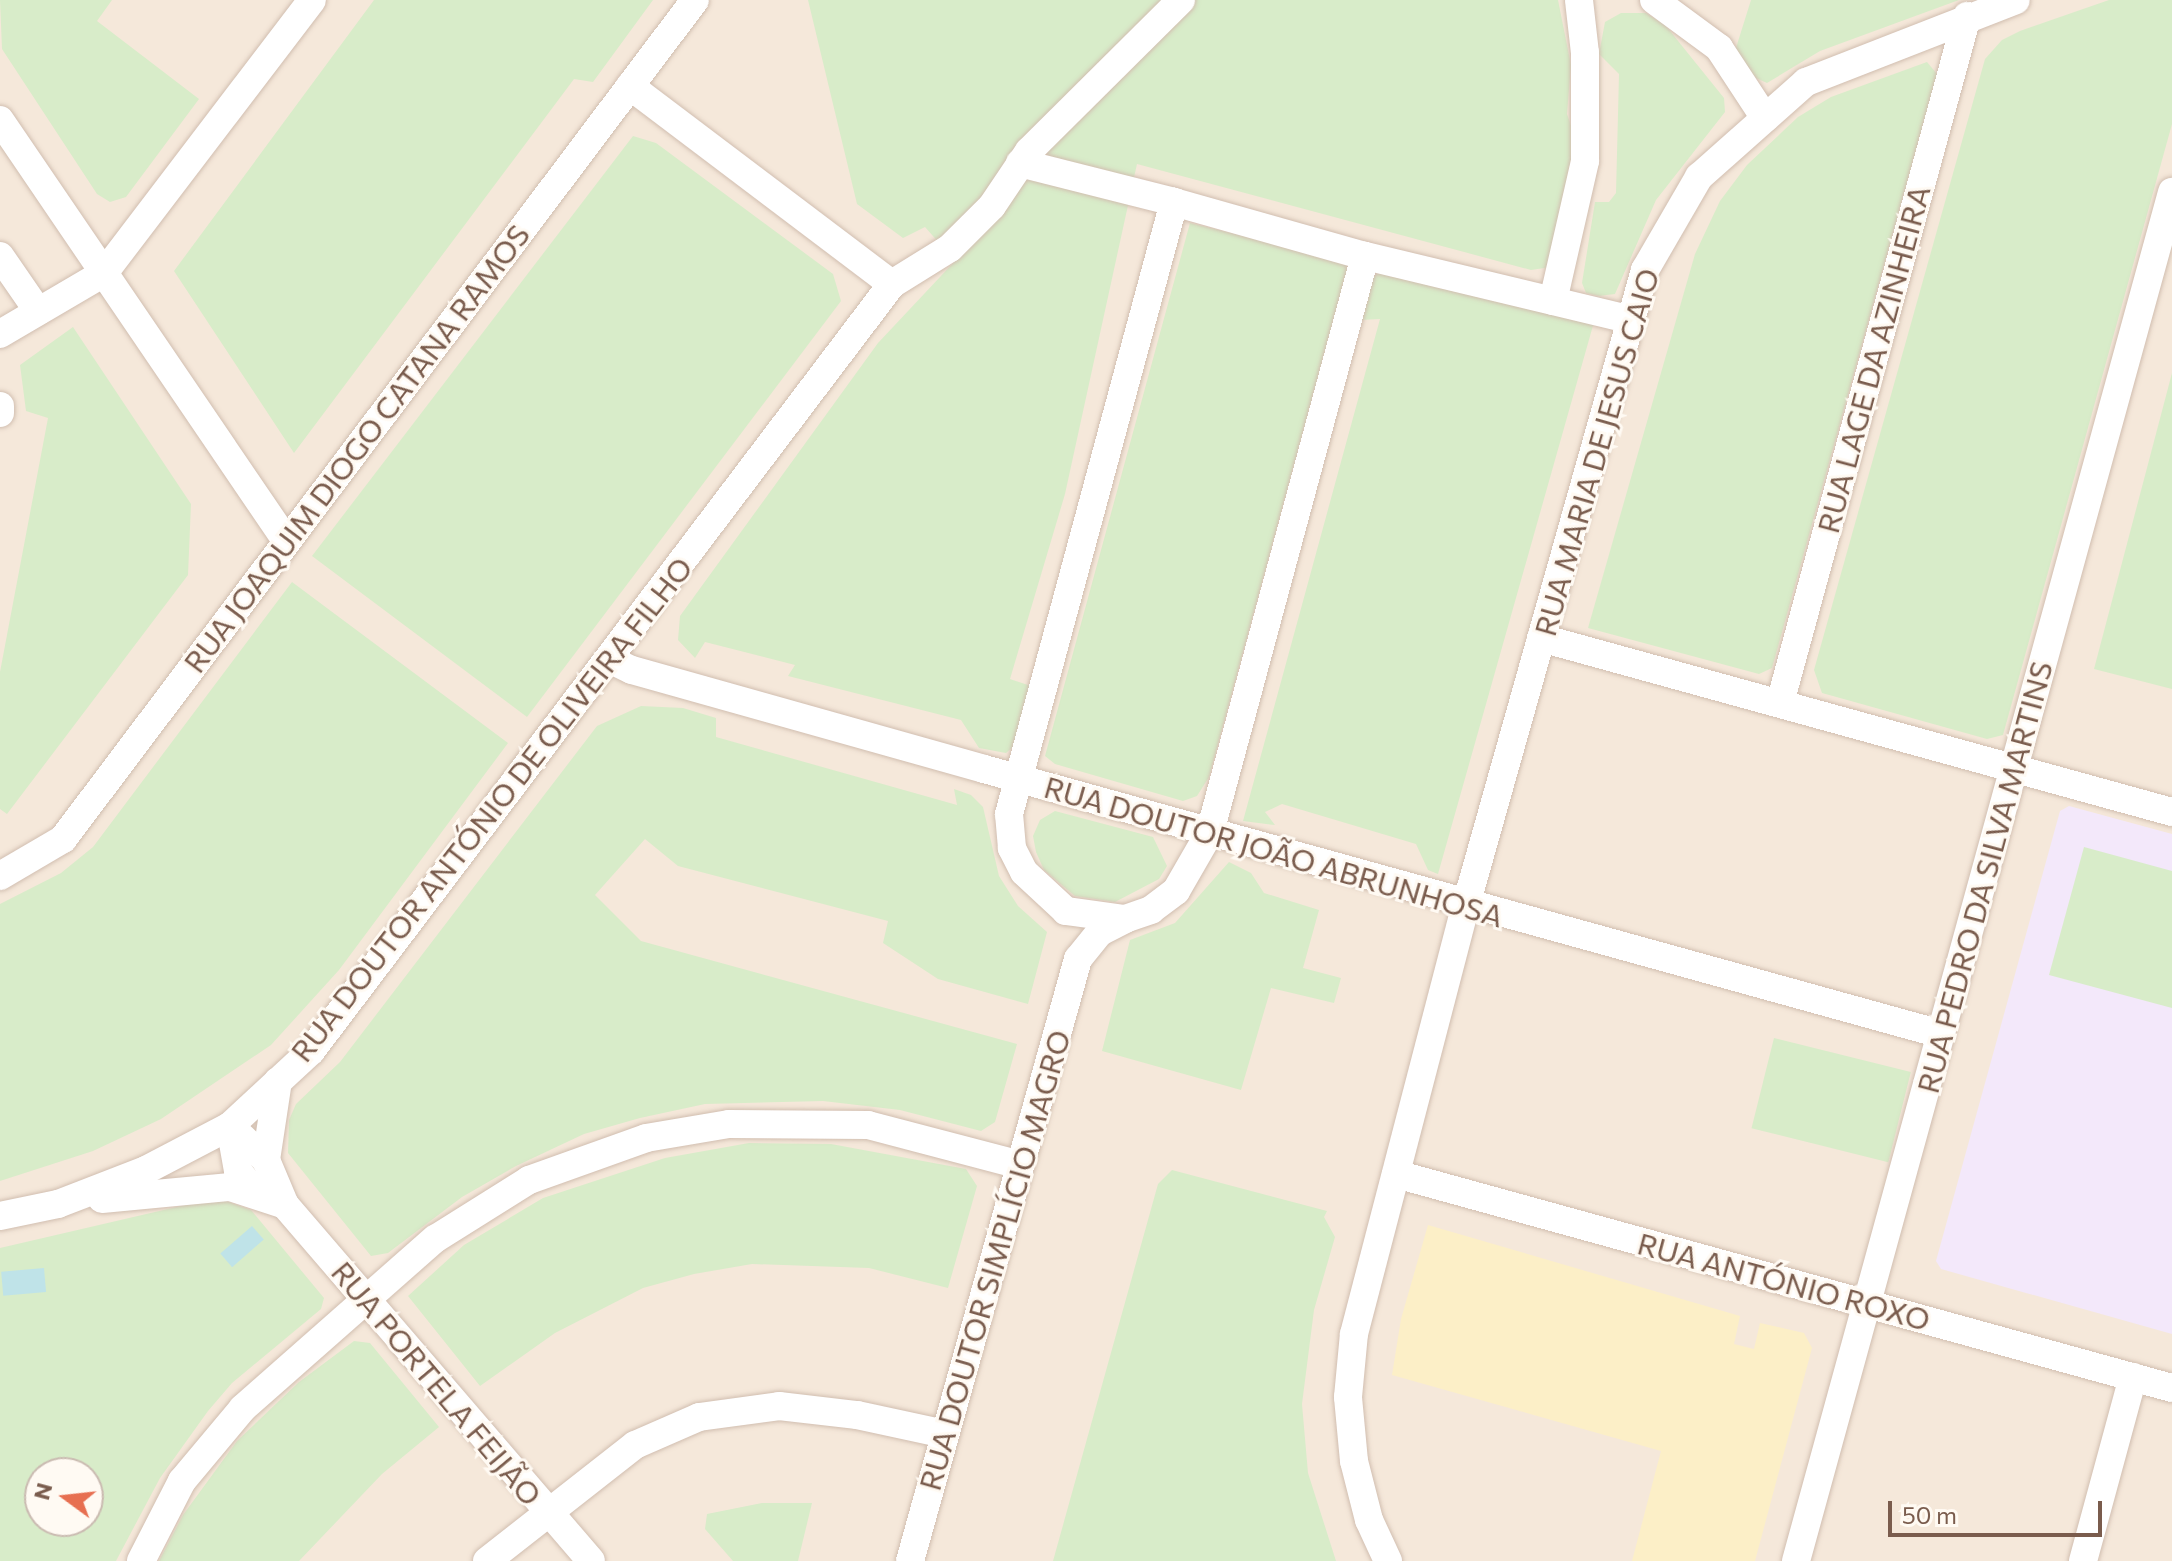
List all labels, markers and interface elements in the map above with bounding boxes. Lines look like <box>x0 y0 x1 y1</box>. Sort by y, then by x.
street label: RUA LAGE DA AZINHEIRA <box>1809 181 1937 537</box>
street label: RUA JOAQUIM DIOGO CATANA RAMOS <box>176 217 536 679</box>
street label: RUA MARIA DE JESUS CAIO <box>1526 264 1666 640</box>
street label: RUA DOUTOR ANTÓNIO DE OLIVEIRA FILHO <box>283 550 699 1068</box>
street label: RUA PEDRO DA SILVA MARTINS <box>1909 657 2059 1097</box>
street label: RUA DOUTOR JOÃO ABRUNHOSA <box>1040 768 1508 934</box>
street label: RUA DOUTOR SIMPLÍCIO MAGRO <box>911 1026 1077 1494</box>
street label: RUA ANTÓNIO ROXO <box>1634 1225 1934 1337</box>
street label: RUA PORTELA FEIJÃO <box>325 1254 549 1512</box>
north arrow <box>24 1457 104 1537</box>
text: N <box>27 1480 57 1503</box>
scale bar <box>1892 1485 2106 1535</box>
text: 50 m <box>1902 1500 1957 1529</box>

